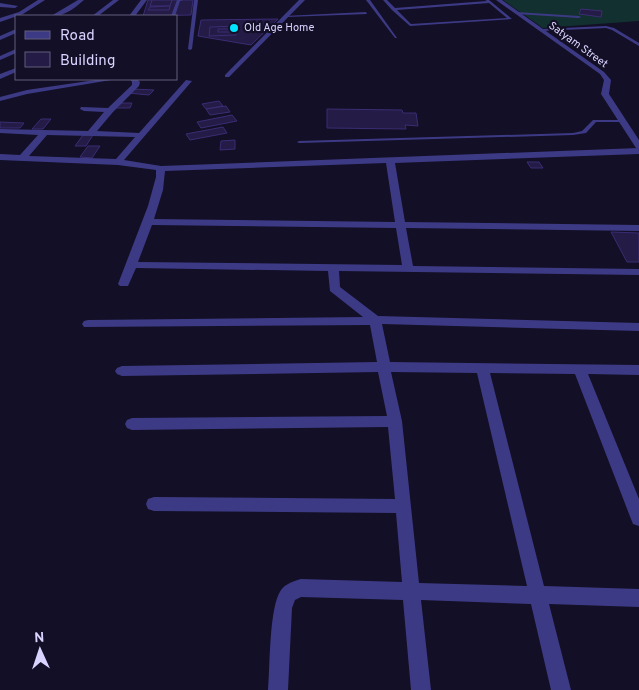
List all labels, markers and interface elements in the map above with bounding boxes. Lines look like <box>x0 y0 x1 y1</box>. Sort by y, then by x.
legend <box>15 15 178 80</box>
street label: Satyam Street <box>546 19 610 71</box>
place label: Old Age Home <box>244 21 315 35</box>
marker: Old Age Home <box>228 22 240 34</box>
text: Road <box>60 27 95 46</box>
text: Building <box>60 52 115 71</box>
north arrow <box>15 625 65 675</box>
text: N <box>34 630 45 647</box>

